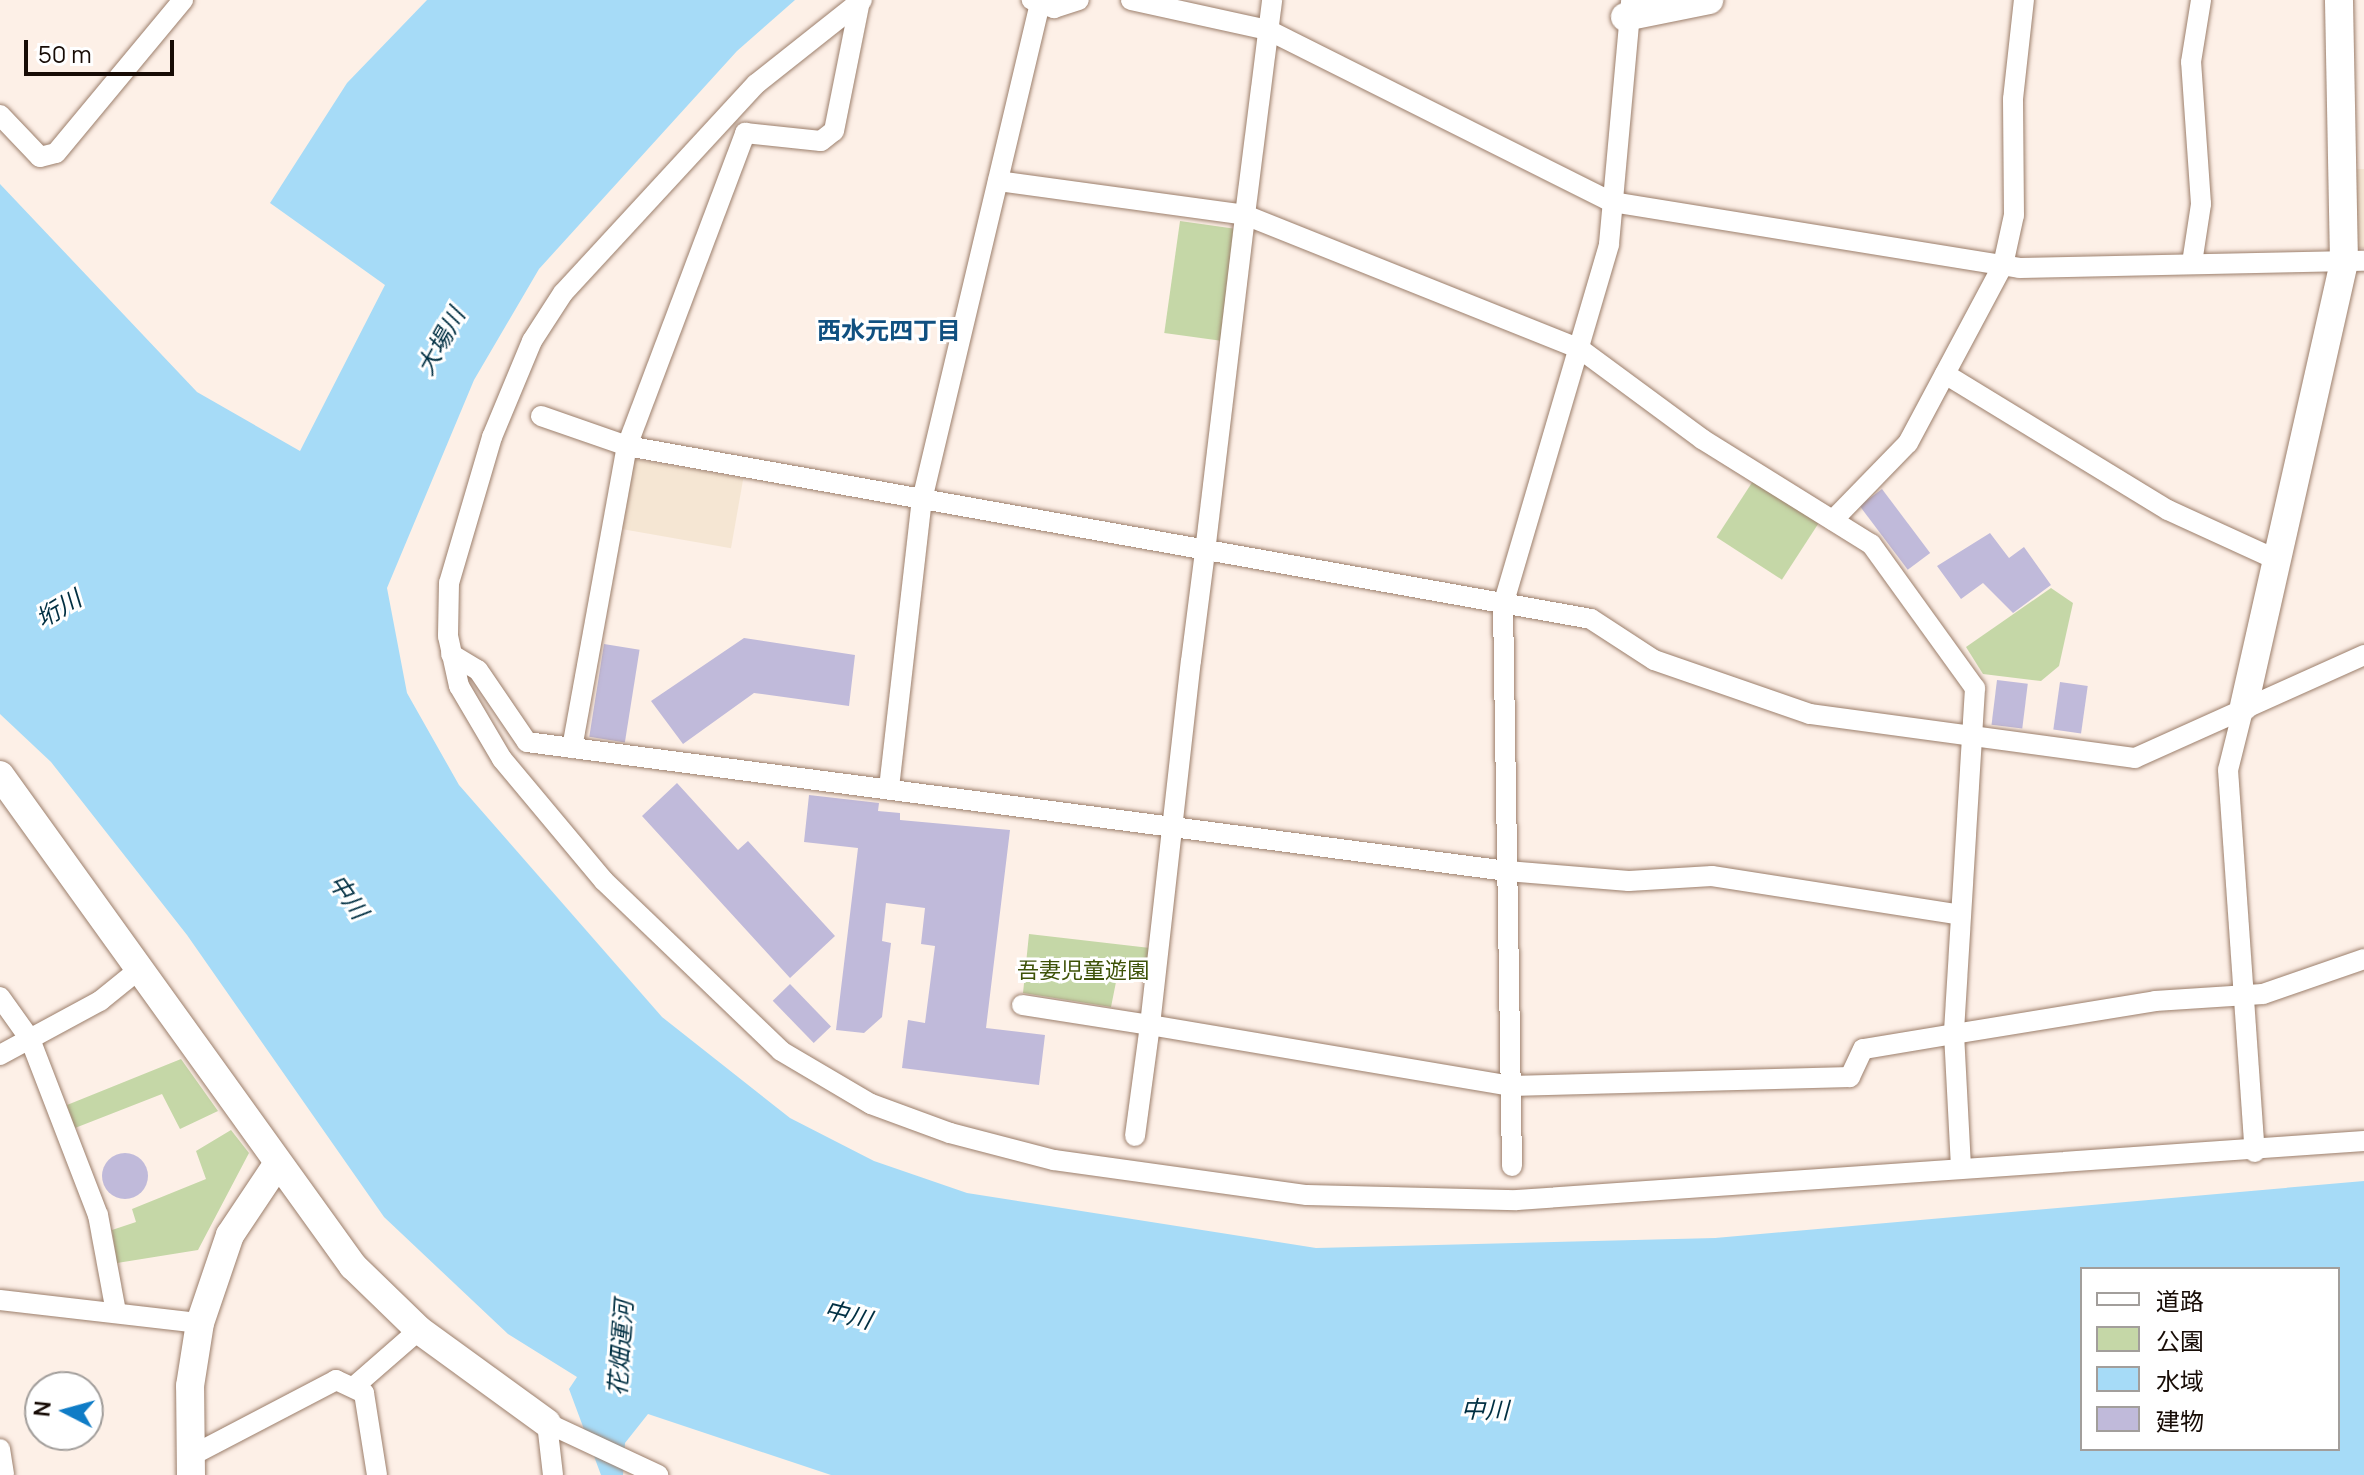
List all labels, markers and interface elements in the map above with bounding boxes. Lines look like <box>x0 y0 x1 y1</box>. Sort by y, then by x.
scale bar <box>28 24 178 74</box>
text: 50 m <box>38 37 92 70</box>
water label: 大場川 <box>410 303 470 379</box>
district label: 西水元四丁目 <box>817 316 961 344</box>
water label: 垳川 <box>30 583 86 633</box>
water label: 中川 <box>323 868 375 924</box>
park label: 吾妻児童遊園 <box>1017 958 1149 984</box>
legend <box>2080 1267 2340 1451</box>
text: 道路 <box>2156 1284 2204 1317</box>
water label: 中川 <box>821 1294 875 1334</box>
water label: 花畑運河 <box>602 1299 638 1397</box>
text: 公園 <box>2156 1324 2204 1357</box>
text: 水域 <box>2156 1364 2204 1397</box>
north arrow <box>24 1371 104 1451</box>
water label: 中川 <box>1461 1394 1509 1424</box>
text: N <box>26 1399 58 1418</box>
text: 建物 <box>2156 1404 2204 1437</box>

